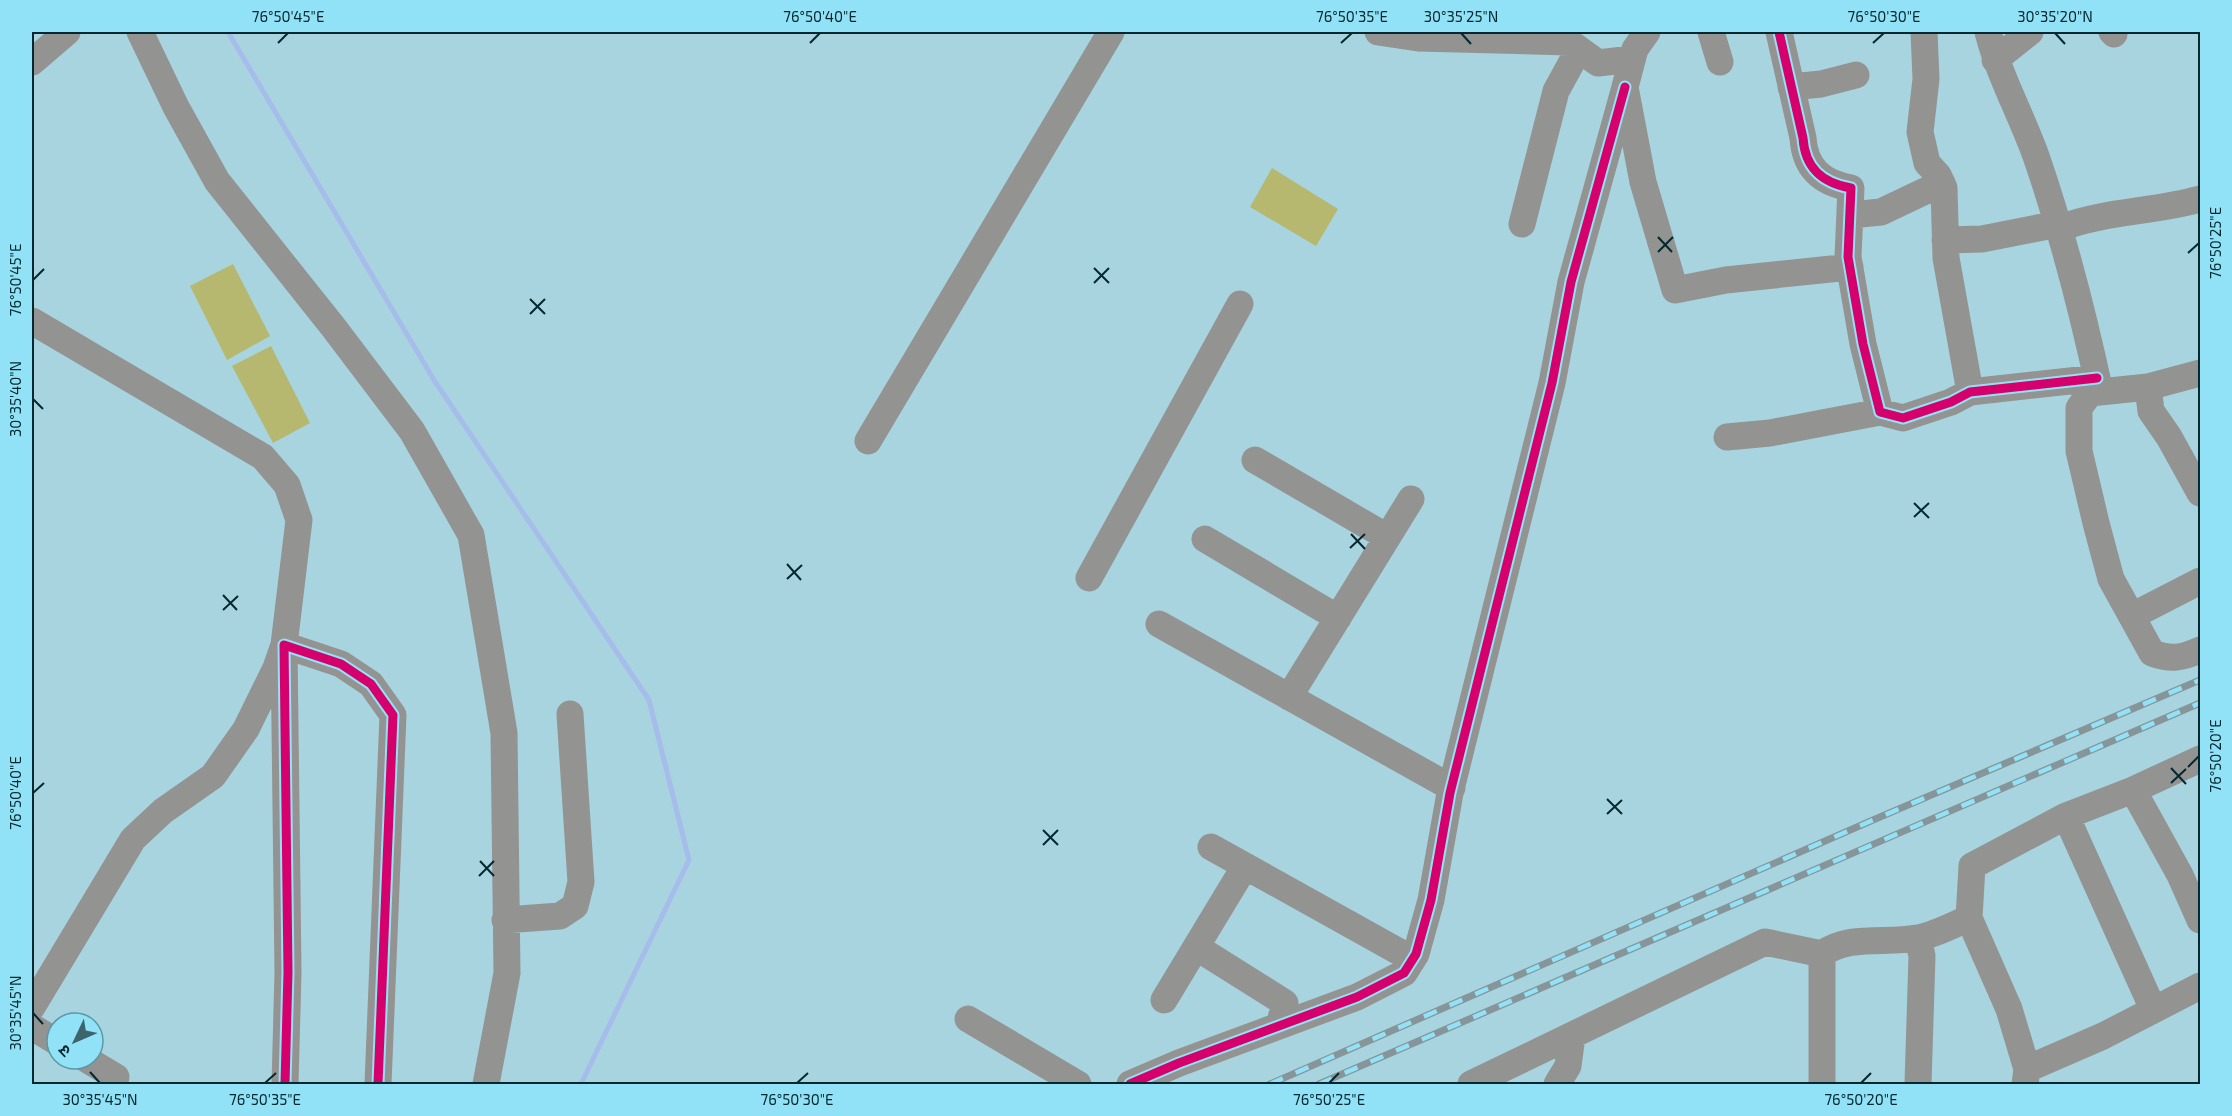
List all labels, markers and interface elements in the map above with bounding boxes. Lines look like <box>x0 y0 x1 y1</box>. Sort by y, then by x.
text: 76°50'45"E <box>252 7 324 25</box>
text: 76°50'40"E <box>783 7 857 25</box>
text: 76°50'35"E <box>1316 7 1388 25</box>
text: 30°35'25"N <box>1424 7 1498 25</box>
text: 76°50'30"E <box>1847 7 1921 25</box>
text: 30°35'20"N <box>2017 7 2093 25</box>
text: 76°50'25"E <box>2206 207 2224 279</box>
text: 76°50'45"E <box>6 244 24 316</box>
text: 30°35'40"N <box>6 361 24 437</box>
text: 76°50'20"E <box>2206 719 2224 793</box>
text: 76°50'40"E <box>6 756 24 830</box>
text: 30°35'45"N <box>6 975 24 1051</box>
north arrow <box>45 1011 105 1071</box>
text: उ <box>53 1041 74 1062</box>
text: 30°35'45"N <box>62 1090 138 1108</box>
text: 76°50'35"E <box>229 1090 301 1108</box>
text: 76°50'30"E <box>760 1090 834 1108</box>
text: 76°50'25"E <box>1293 1090 1365 1108</box>
text: 76°50'20"E <box>1824 1090 1898 1108</box>

